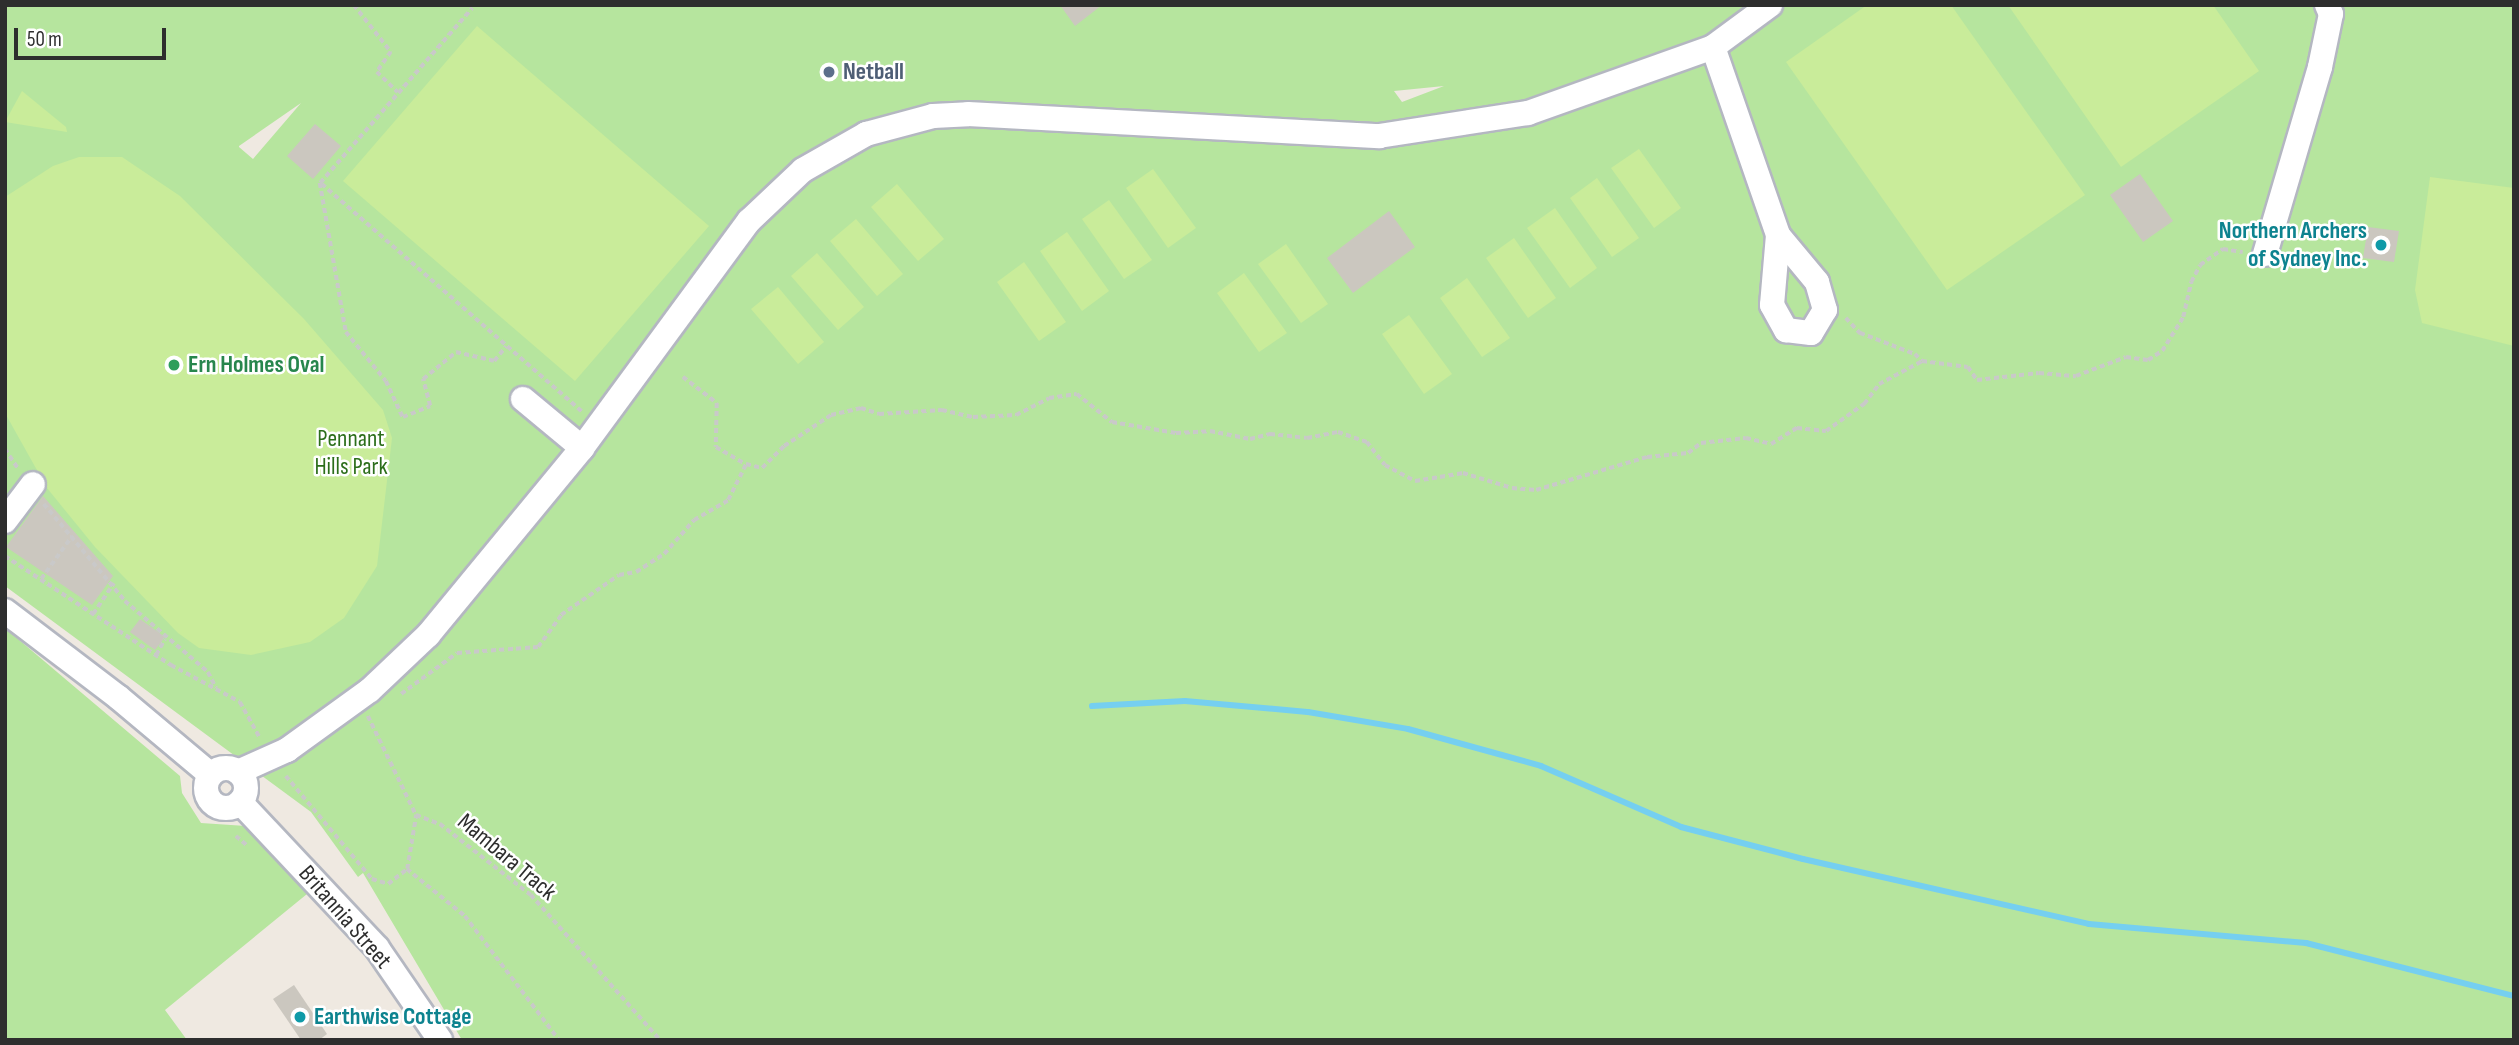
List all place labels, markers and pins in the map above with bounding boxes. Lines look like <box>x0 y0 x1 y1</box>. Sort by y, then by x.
place label: Netball <box>843 58 904 86</box>
marker: Netball <box>821 64 837 80</box>
place label: Northern Archers of Sydney Inc. <box>2219 217 2367 273</box>
marker: Northern Archers of Sydney Inc. <box>2373 237 2389 253</box>
place label: Ern Holmes Oval <box>188 351 324 379</box>
marker: Ern Holmes Oval <box>166 357 182 373</box>
place label: Earthwise Cottage <box>314 1003 471 1031</box>
marker: Earthwise Cottage <box>292 1009 308 1025</box>

